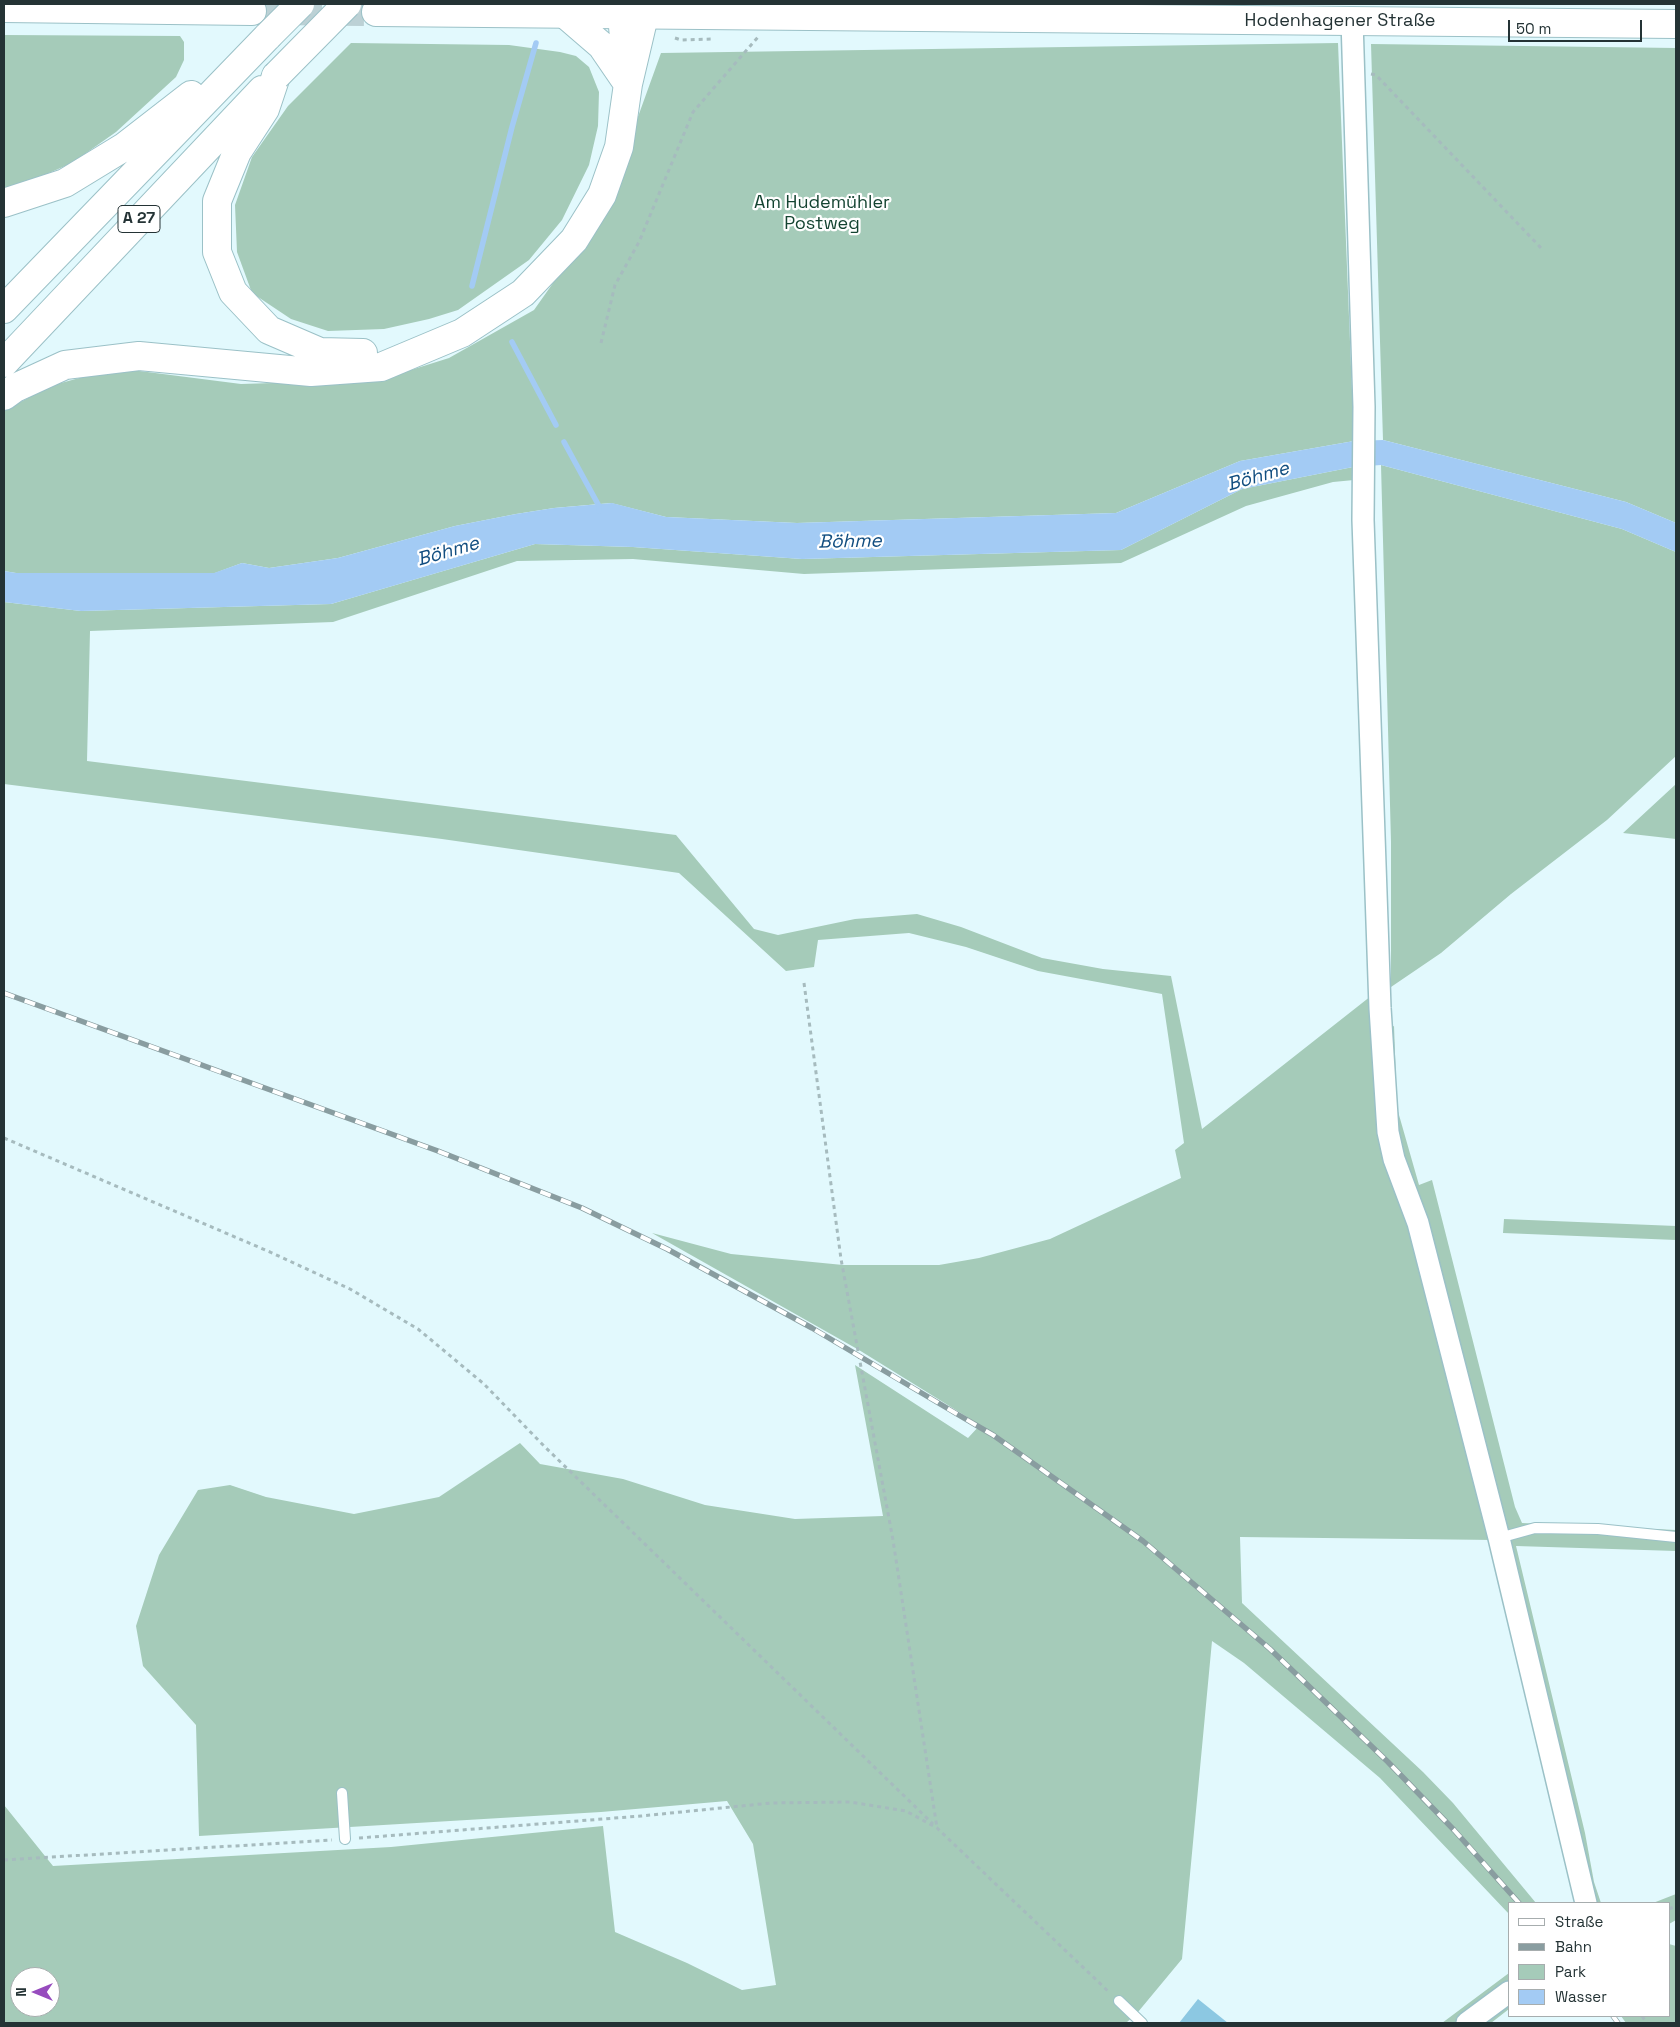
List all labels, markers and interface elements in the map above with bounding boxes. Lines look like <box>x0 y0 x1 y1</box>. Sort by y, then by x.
street label: Hodenhagener Straße <box>1245 10 1435 32</box>
scale bar <box>1510 10 1644 42</box>
text: 50 m <box>1516 19 1551 38</box>
park label: Am Hudemühler Postweg <box>754 192 890 234</box>
road number: A 27 <box>118 205 160 232</box>
water label: Böhme <box>1224 457 1292 497</box>
water label: Böhme <box>818 530 882 554</box>
water label: Böhme <box>414 532 482 572</box>
legend <box>1508 1902 1670 2017</box>
text: Straße <box>1555 1912 1603 1931</box>
text: Bahn <box>1555 1937 1592 1956</box>
text: Park <box>1555 1962 1586 1981</box>
north arrow <box>10 1967 60 2017</box>
text: N <box>12 1987 30 1997</box>
text: Wasser <box>1555 1987 1607 2006</box>

